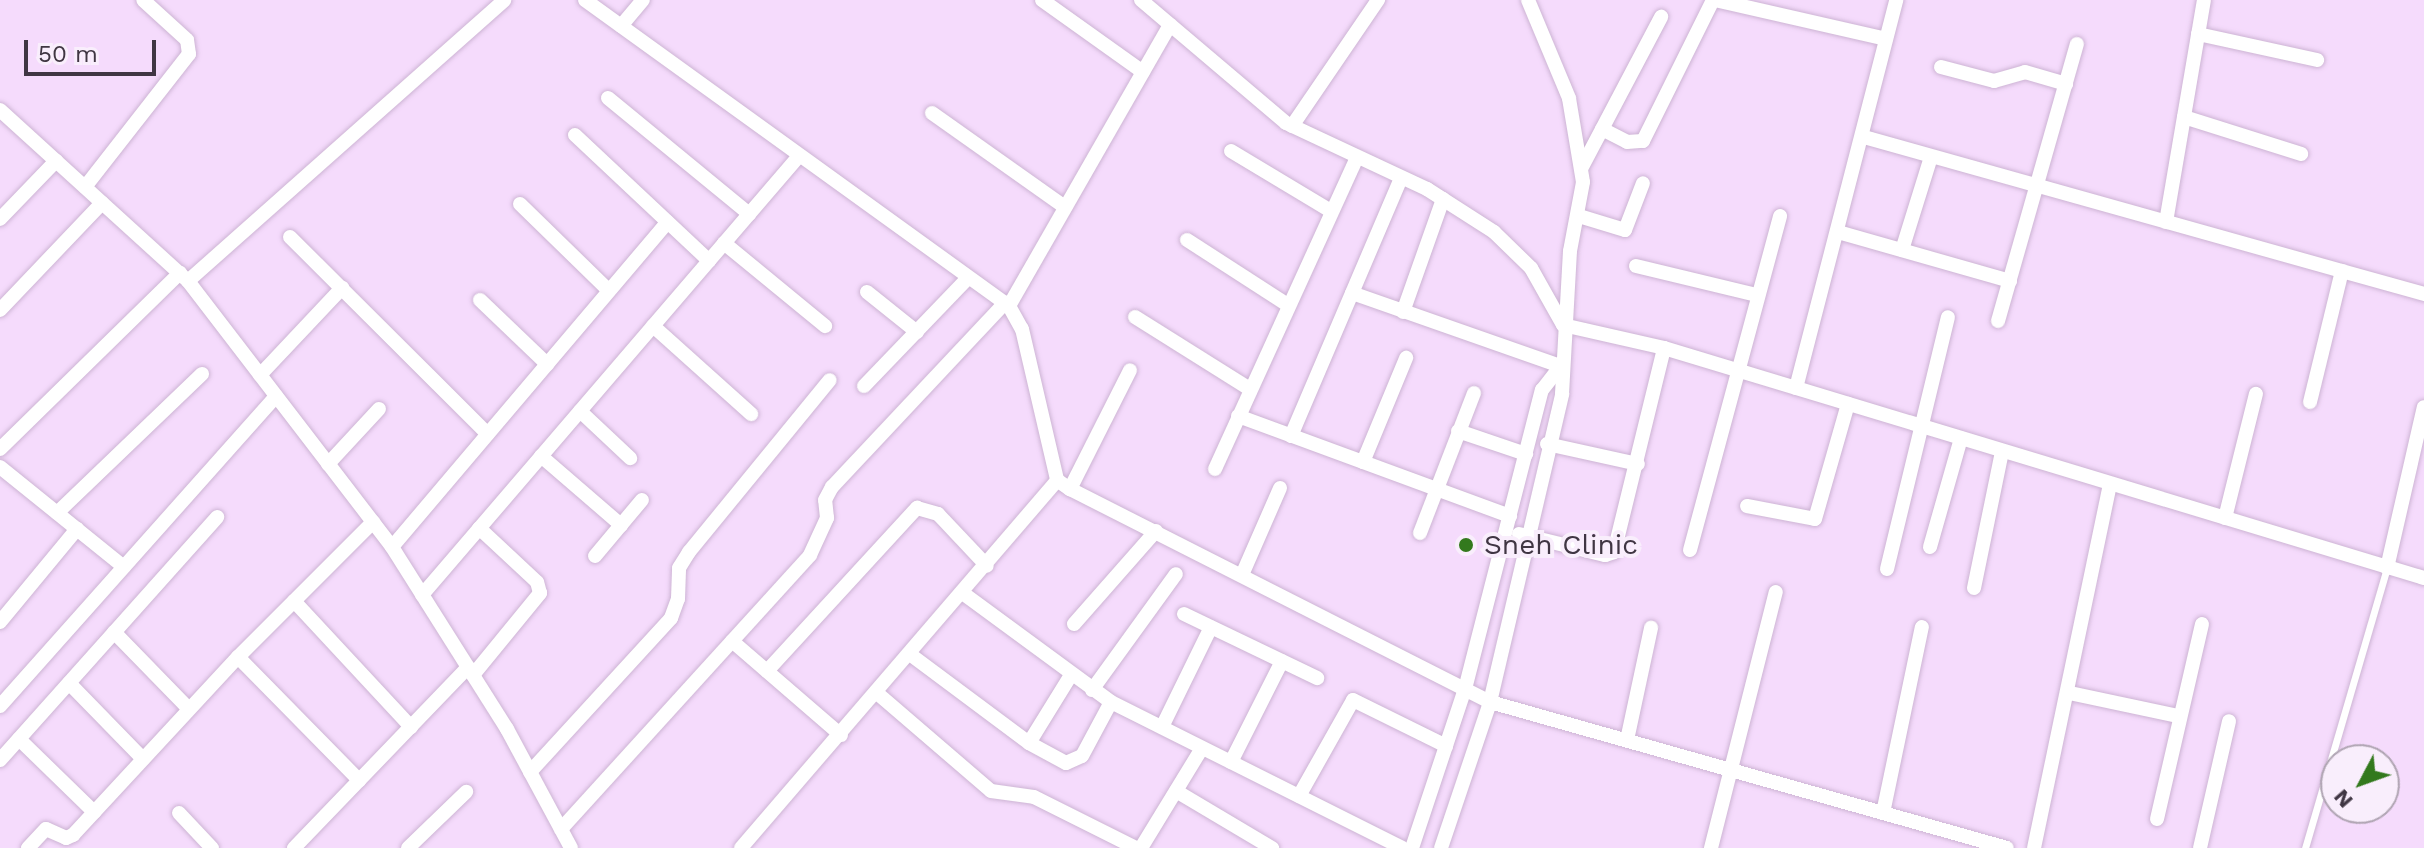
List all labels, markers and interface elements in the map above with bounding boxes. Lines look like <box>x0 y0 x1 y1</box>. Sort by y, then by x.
scale bar <box>28 24 160 74</box>
text: 50 m <box>38 40 98 68</box>
place label: Sneh Clinic <box>1484 528 1638 562</box>
marker: Sneh Clinic <box>1455 534 1477 556</box>
north arrow <box>2320 744 2400 824</box>
text: N <box>2328 784 2358 813</box>

